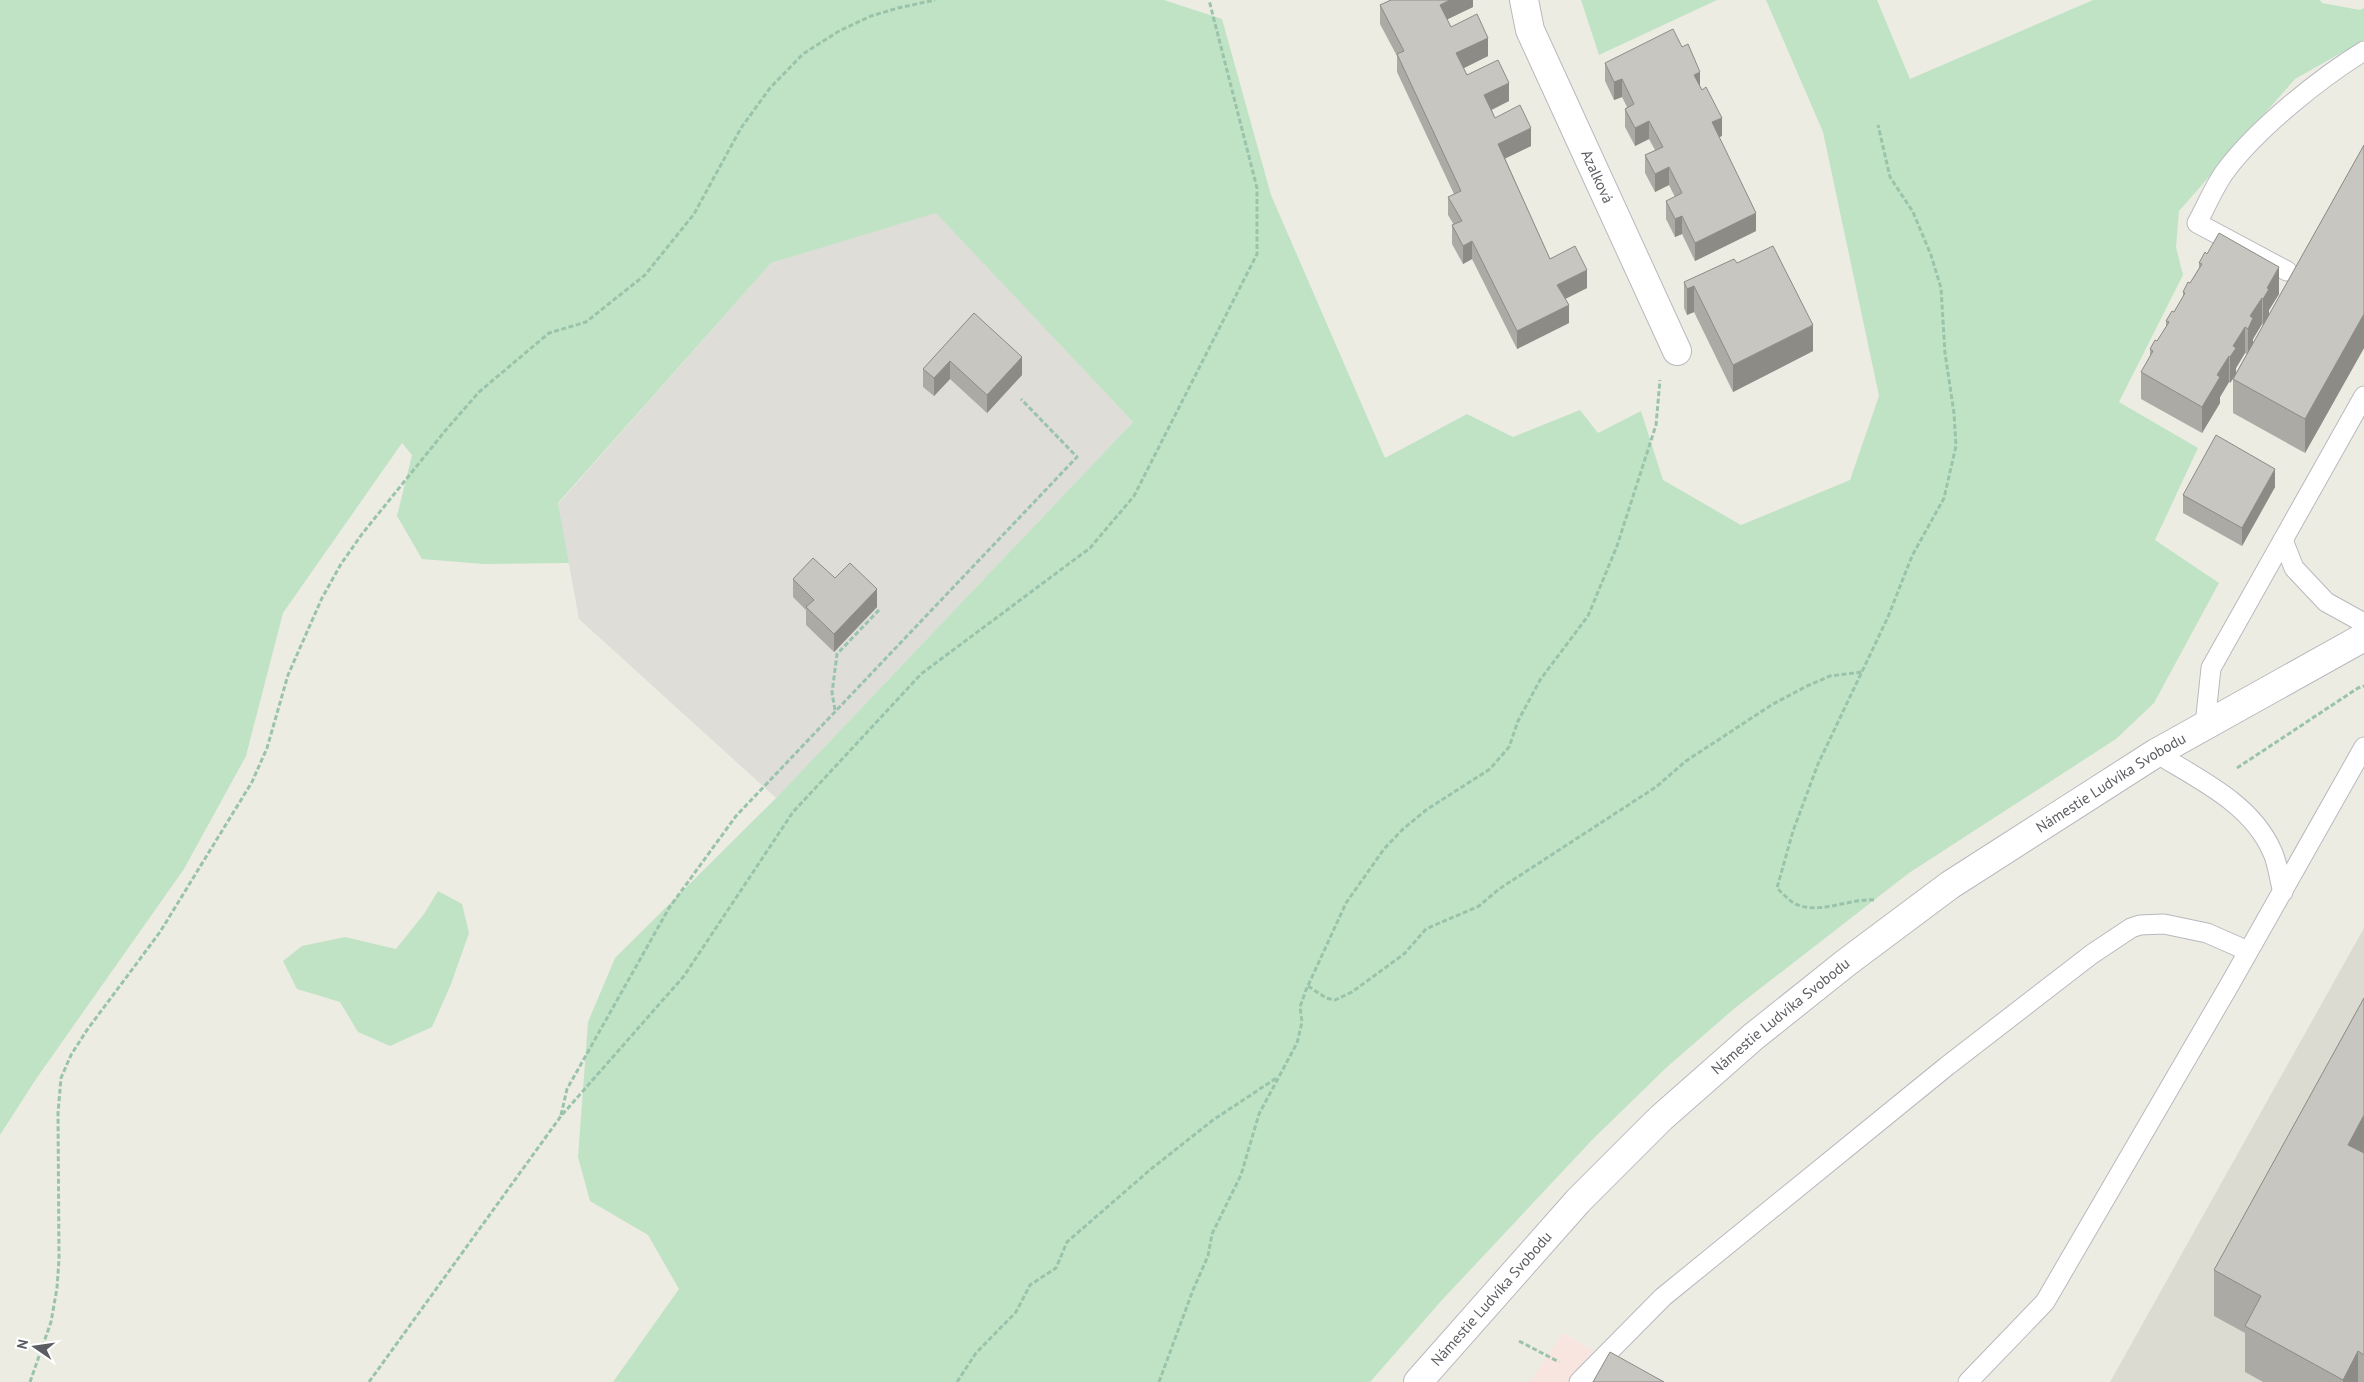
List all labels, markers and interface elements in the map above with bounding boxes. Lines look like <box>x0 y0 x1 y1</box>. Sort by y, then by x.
street label: Azalková <box>1577 147 1618 206</box>
street label: Námestie Ludvíka Svobodu <box>2032 728 2189 837</box>
street label: Námestie Ludvíka Svobodu <box>1707 954 1853 1078</box>
street label: Námestie Ludvíka Svobodu <box>1427 1227 1556 1370</box>
north arrow <box>10 1322 60 1372</box>
text: N <box>13 1338 32 1351</box>

